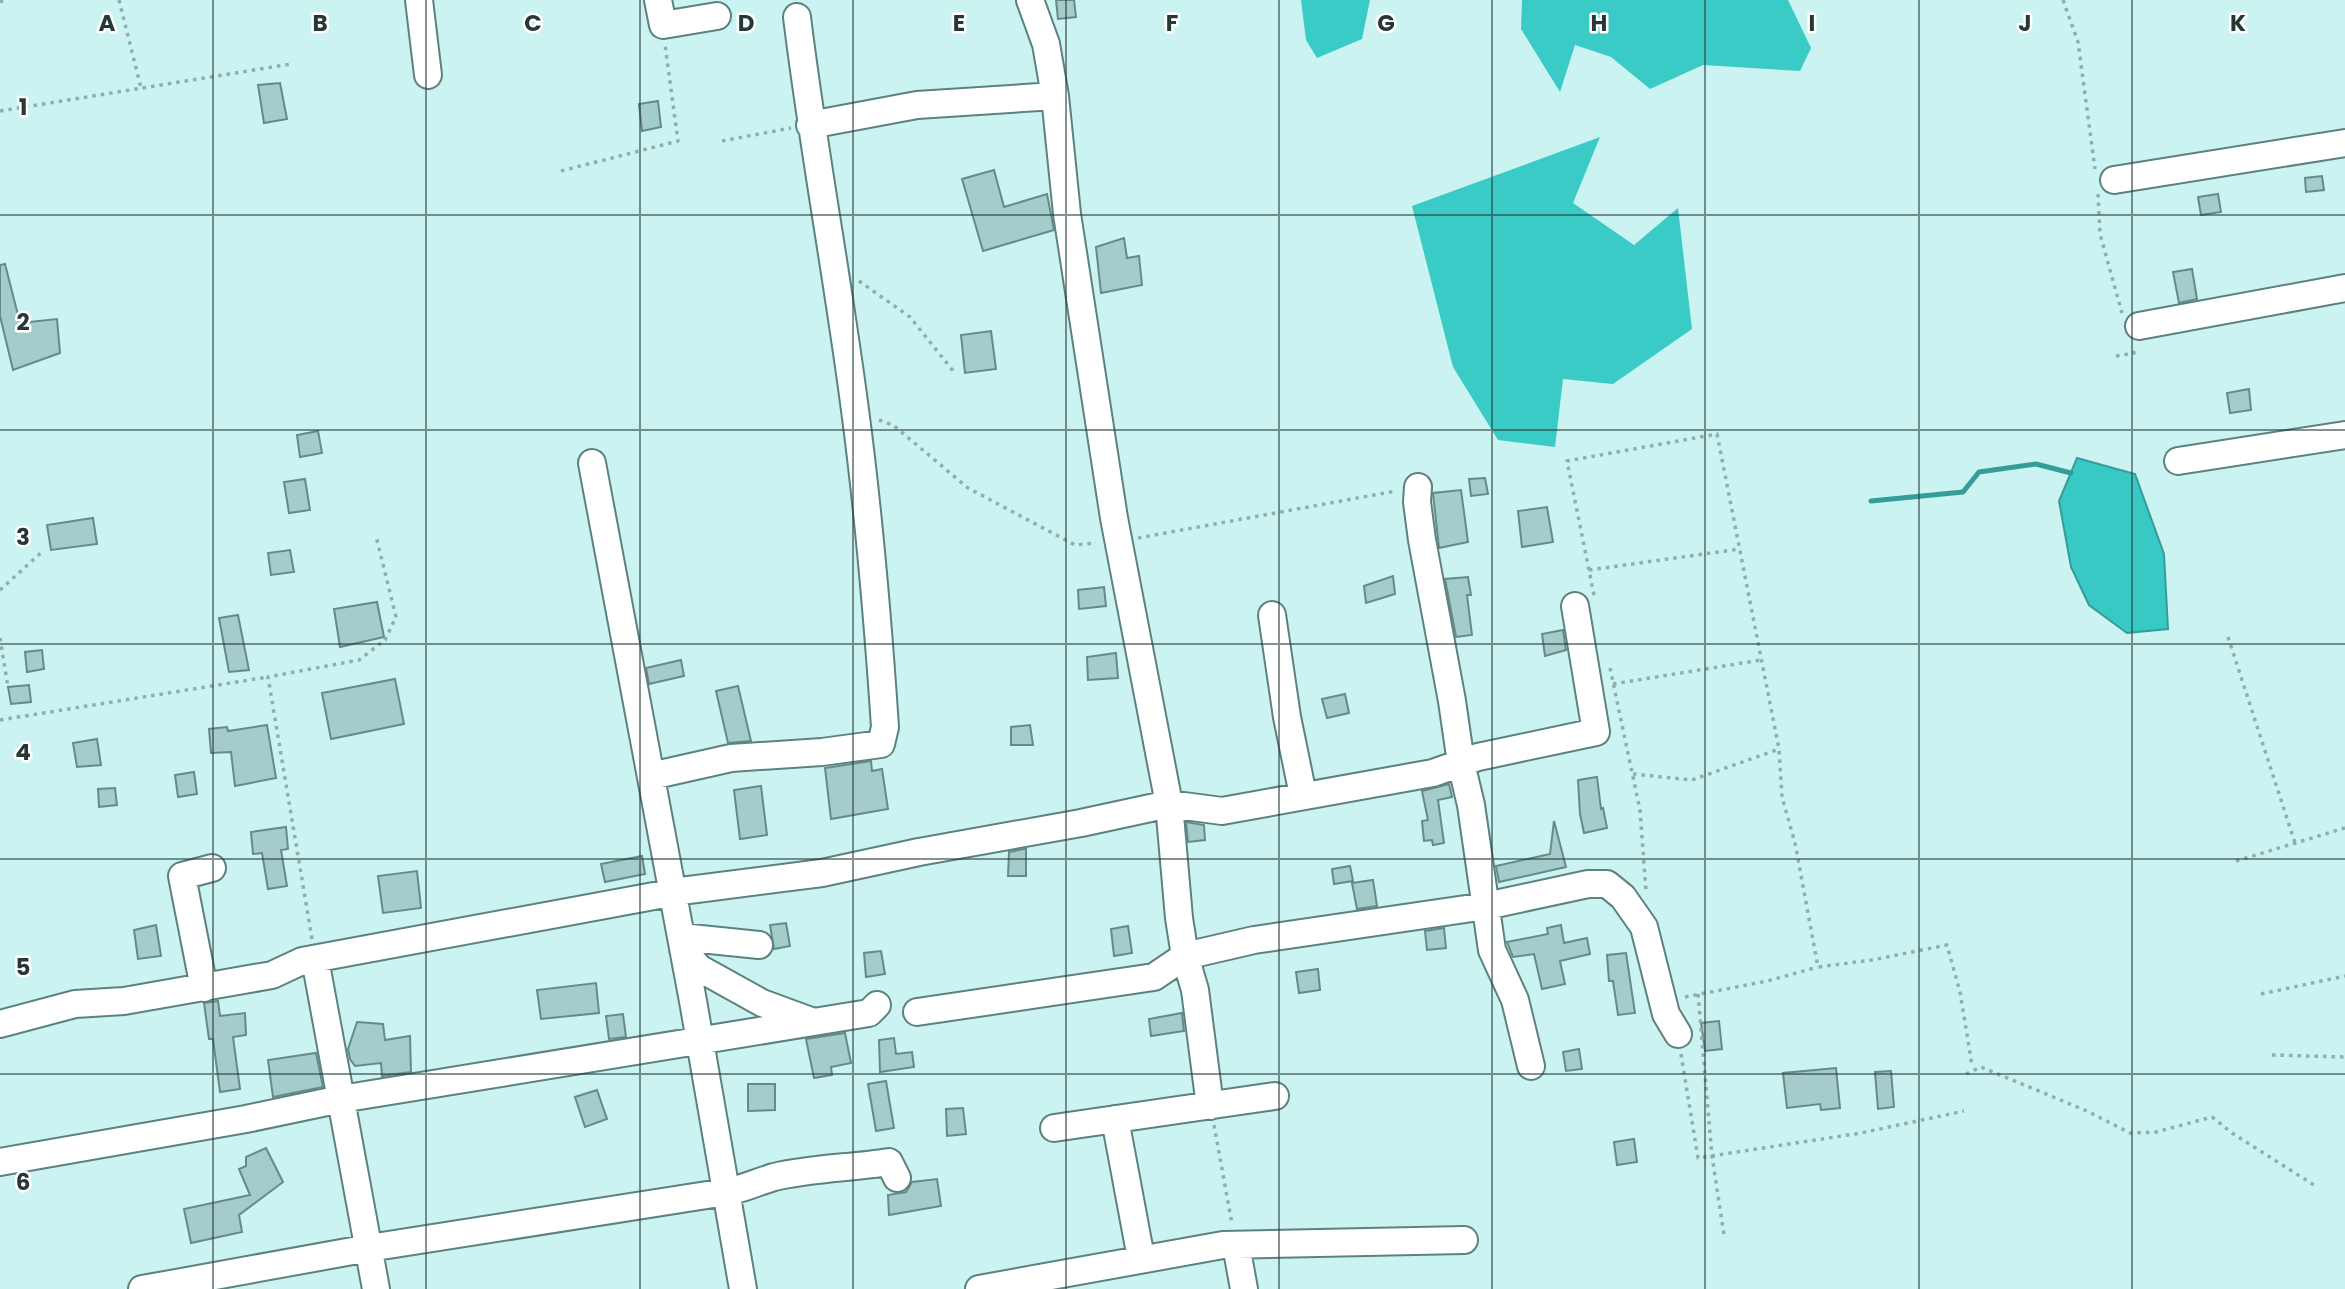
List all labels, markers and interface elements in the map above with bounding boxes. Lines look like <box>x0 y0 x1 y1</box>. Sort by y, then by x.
text: A <box>99 7 116 39</box>
text: B <box>312 7 328 39</box>
text: C <box>524 7 542 39</box>
text: D <box>738 7 754 39</box>
text: E <box>953 7 965 39</box>
text: F <box>1166 7 1178 39</box>
text: G <box>1377 7 1395 39</box>
text: H <box>1591 7 1607 39</box>
text: I <box>1809 7 1815 39</box>
text: J <box>2018 7 2032 39</box>
text: K <box>2230 7 2246 39</box>
text: 1 <box>19 91 27 123</box>
text: 2 <box>16 306 30 338</box>
text: 3 <box>16 521 30 553</box>
text: 4 <box>15 736 31 768</box>
text: 5 <box>16 951 30 983</box>
text: 6 <box>16 1166 30 1198</box>

